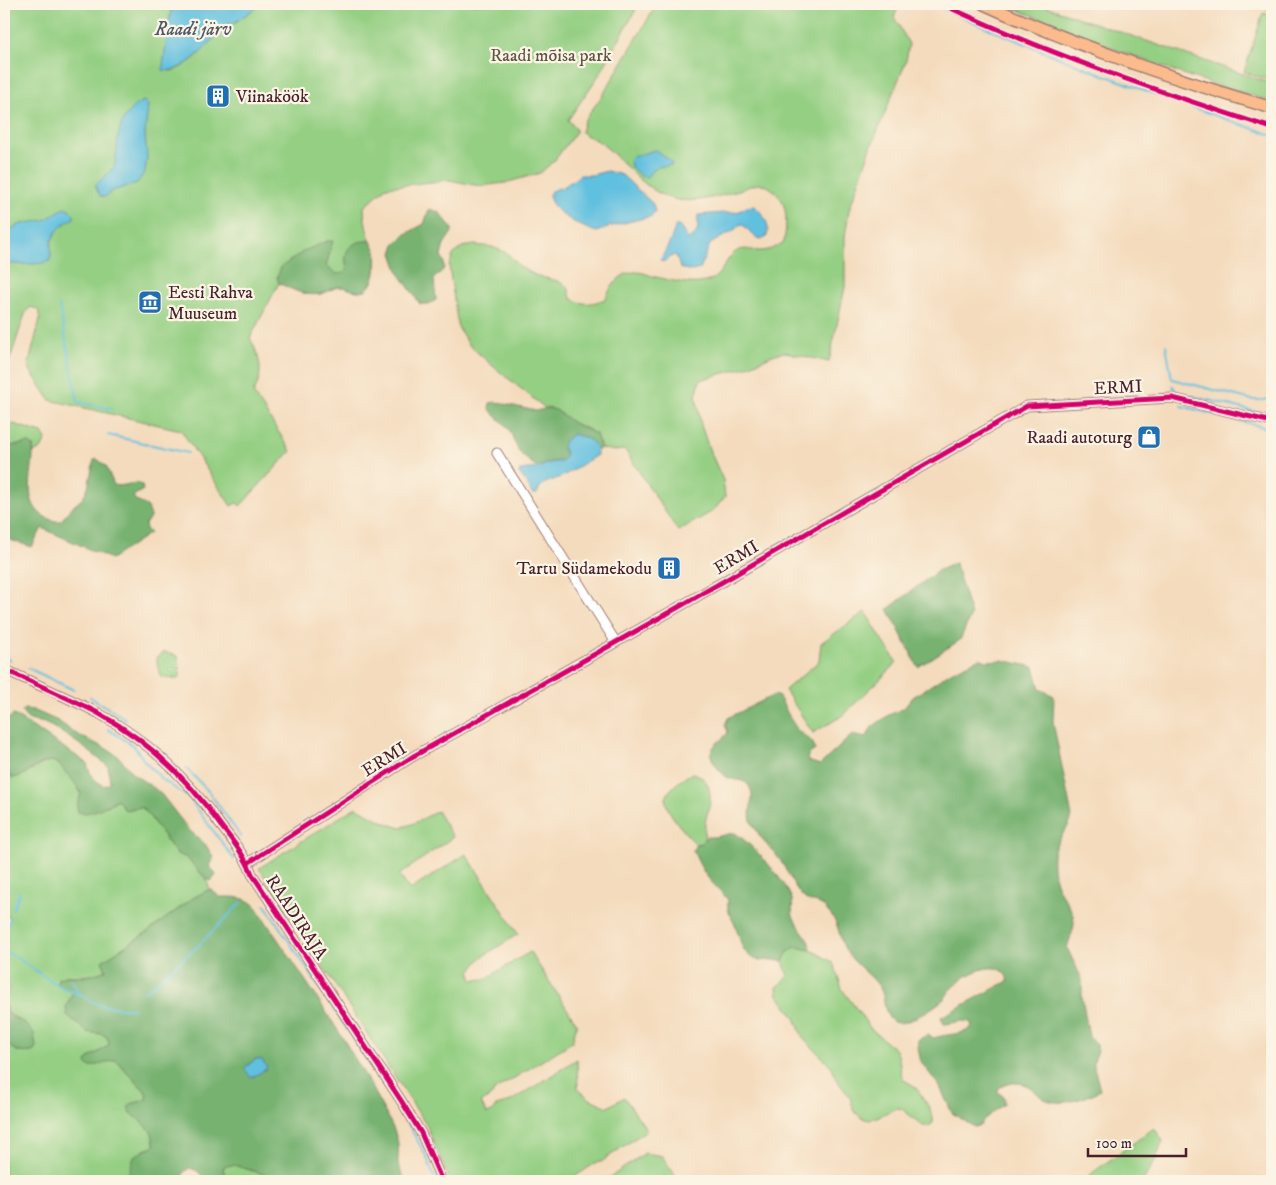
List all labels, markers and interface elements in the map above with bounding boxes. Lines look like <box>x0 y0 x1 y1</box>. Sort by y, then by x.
water label: Raadi järv <box>154 18 231 41</box>
park label: Raadi mõisa park <box>490 45 612 67</box>
building icon: Viinaköök <box>205 83 231 109</box>
place label: Viinaköök <box>235 86 309 108</box>
place label: Eesti Rahva Muuseum <box>168 282 253 325</box>
museum icon: Eesti Rahva Muuseum <box>137 289 163 315</box>
street label: ERMI <box>1093 376 1143 400</box>
shop icon: Raadi autoturg <box>1136 424 1162 450</box>
place label: Raadi autoturg <box>1026 427 1132 449</box>
street label: ERMI <box>710 536 763 580</box>
building icon: Tartu Südamekodu <box>656 555 682 581</box>
place label: Tartu Südamekodu <box>516 558 652 580</box>
street label: ERMI <box>358 738 411 782</box>
street label: RAADIRAJA <box>260 871 332 965</box>
scale bar <box>1088 1125 1186 1157</box>
text: 100 m <box>1096 1134 1132 1153</box>

